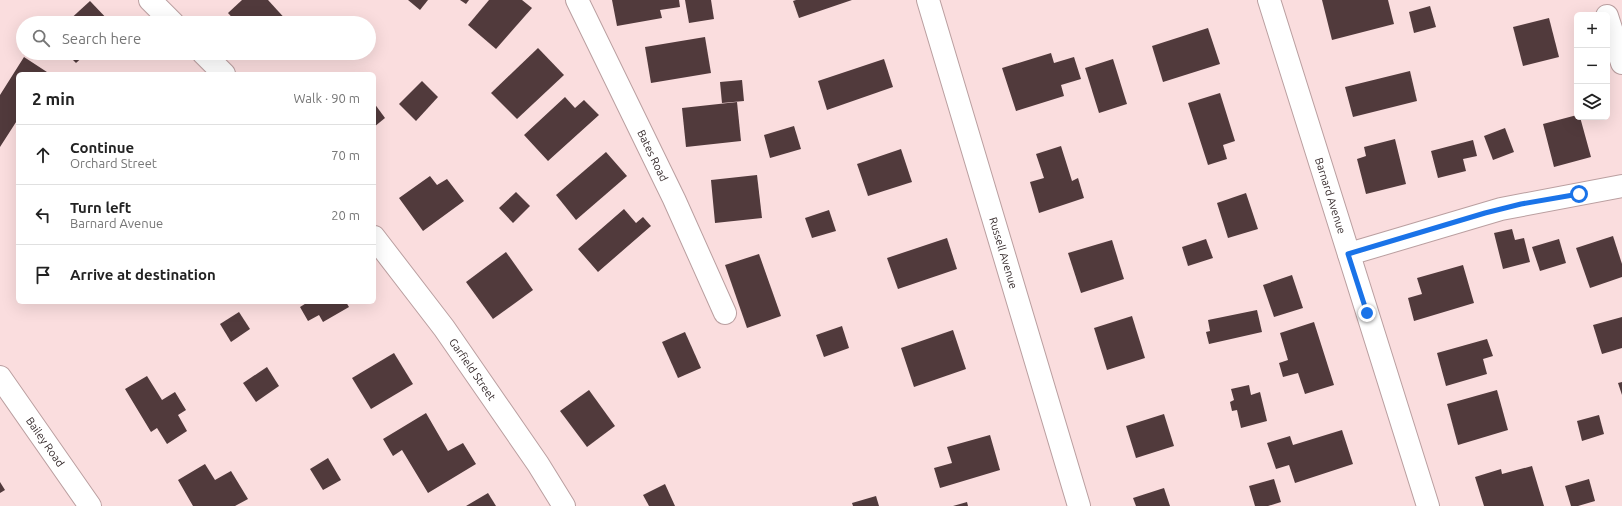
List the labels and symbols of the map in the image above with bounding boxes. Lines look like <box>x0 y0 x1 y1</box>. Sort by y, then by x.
street label: Bates Road <box>635 128 670 183</box>
street label: Barnard Avenue <box>1313 156 1348 235</box>
route start <box>1570 185 1588 203</box>
street label: Russell Avenue <box>987 216 1020 290</box>
route end <box>1358 304 1376 322</box>
street label: Garfield Street <box>447 336 499 403</box>
street label: Bailey Road <box>24 415 67 469</box>

